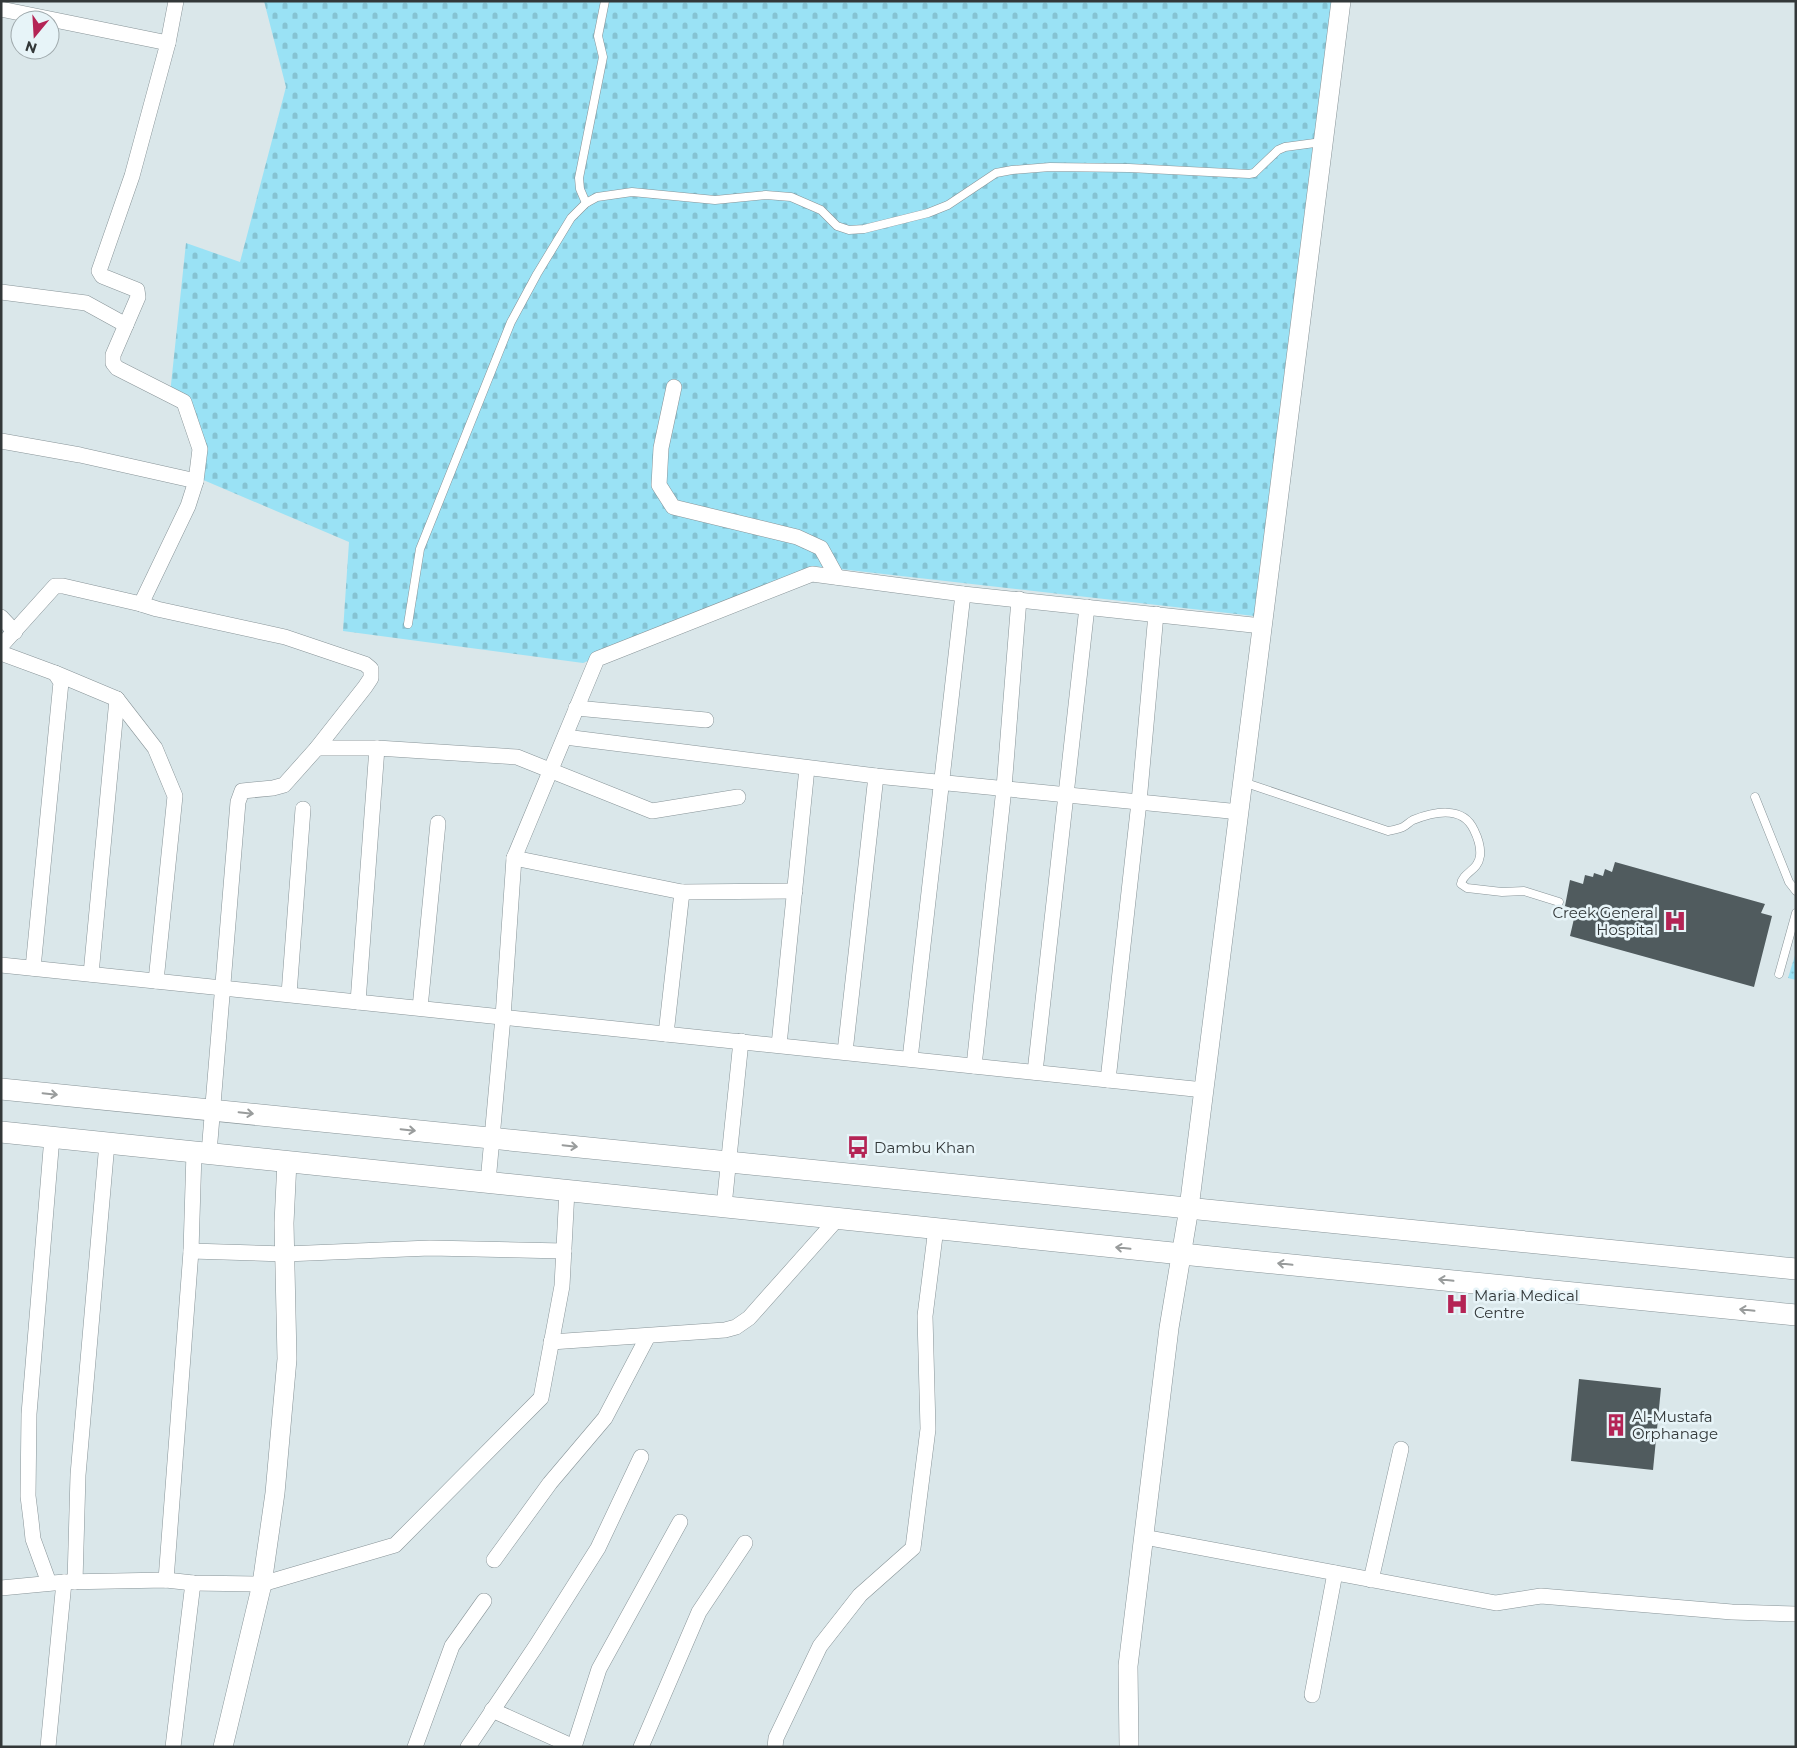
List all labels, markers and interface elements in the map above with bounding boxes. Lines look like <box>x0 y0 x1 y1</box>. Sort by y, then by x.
north arrow <box>10 10 60 60</box>
text: N <box>23 37 39 58</box>
place label: Creek General Hospital <box>1552 903 1658 939</box>
hospital icon: Creek General Hospital <box>1662 908 1688 934</box>
one-way arrow <box>41 1089 57 1098</box>
one-way arrow <box>238 1108 254 1118</box>
one-way arrow <box>400 1125 416 1134</box>
bus stop icon: Dambu Khan <box>845 1134 871 1160</box>
place label: Dambu Khan <box>874 1138 975 1157</box>
one-way arrow <box>561 1141 577 1151</box>
one-way arrow <box>1115 1243 1131 1252</box>
one-way arrow <box>1277 1259 1293 1269</box>
one-way arrow <box>1439 1275 1455 1285</box>
place label: Maria Medical Centre <box>1474 1286 1579 1322</box>
hospital icon: Maria Medical Centre <box>1444 1291 1470 1317</box>
one-way arrow <box>1740 1305 1756 1315</box>
place label: Al-Mustafa Orphanage <box>1632 1407 1718 1443</box>
building icon: Al-Mustafa Orphanage <box>1603 1412 1629 1438</box>

